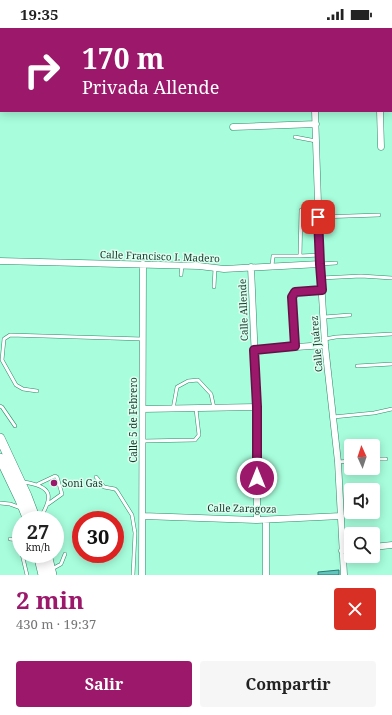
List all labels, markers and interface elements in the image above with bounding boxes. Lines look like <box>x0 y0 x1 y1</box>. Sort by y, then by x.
text: 19:35 <box>20 4 58 24</box>
text: 170 m <box>82 39 164 77</box>
icon: right <box>16 44 68 96</box>
text: Privada Allende <box>82 75 219 99</box>
pin <box>301 200 335 234</box>
icon: arrive <box>307 206 329 228</box>
street label: Calle Francisco I. Madero <box>100 247 220 265</box>
street label: Calle Allende <box>235 279 251 341</box>
street label: Calle Juárez <box>307 315 325 373</box>
street label: Calle 5 de Febrero <box>126 377 140 463</box>
north arrow <box>344 439 380 475</box>
map controls <box>344 439 380 563</box>
position arrow <box>236 457 278 499</box>
place label: Soni Gas <box>62 476 103 490</box>
marker: Soni Gas <box>49 478 59 488</box>
button: sound <box>344 483 380 519</box>
street label: Calle Zaragoza <box>207 500 277 516</box>
speed limit sign: 30 <box>72 511 124 563</box>
text: 27 <box>27 518 49 545</box>
button: search <box>344 527 380 563</box>
text: km/h <box>26 540 50 554</box>
text: 2 min <box>16 583 84 616</box>
button: close <box>334 588 376 630</box>
text: 430 m · 19:37 <box>16 615 96 633</box>
button: Salir <box>16 661 192 707</box>
button: Compartir <box>200 661 376 707</box>

